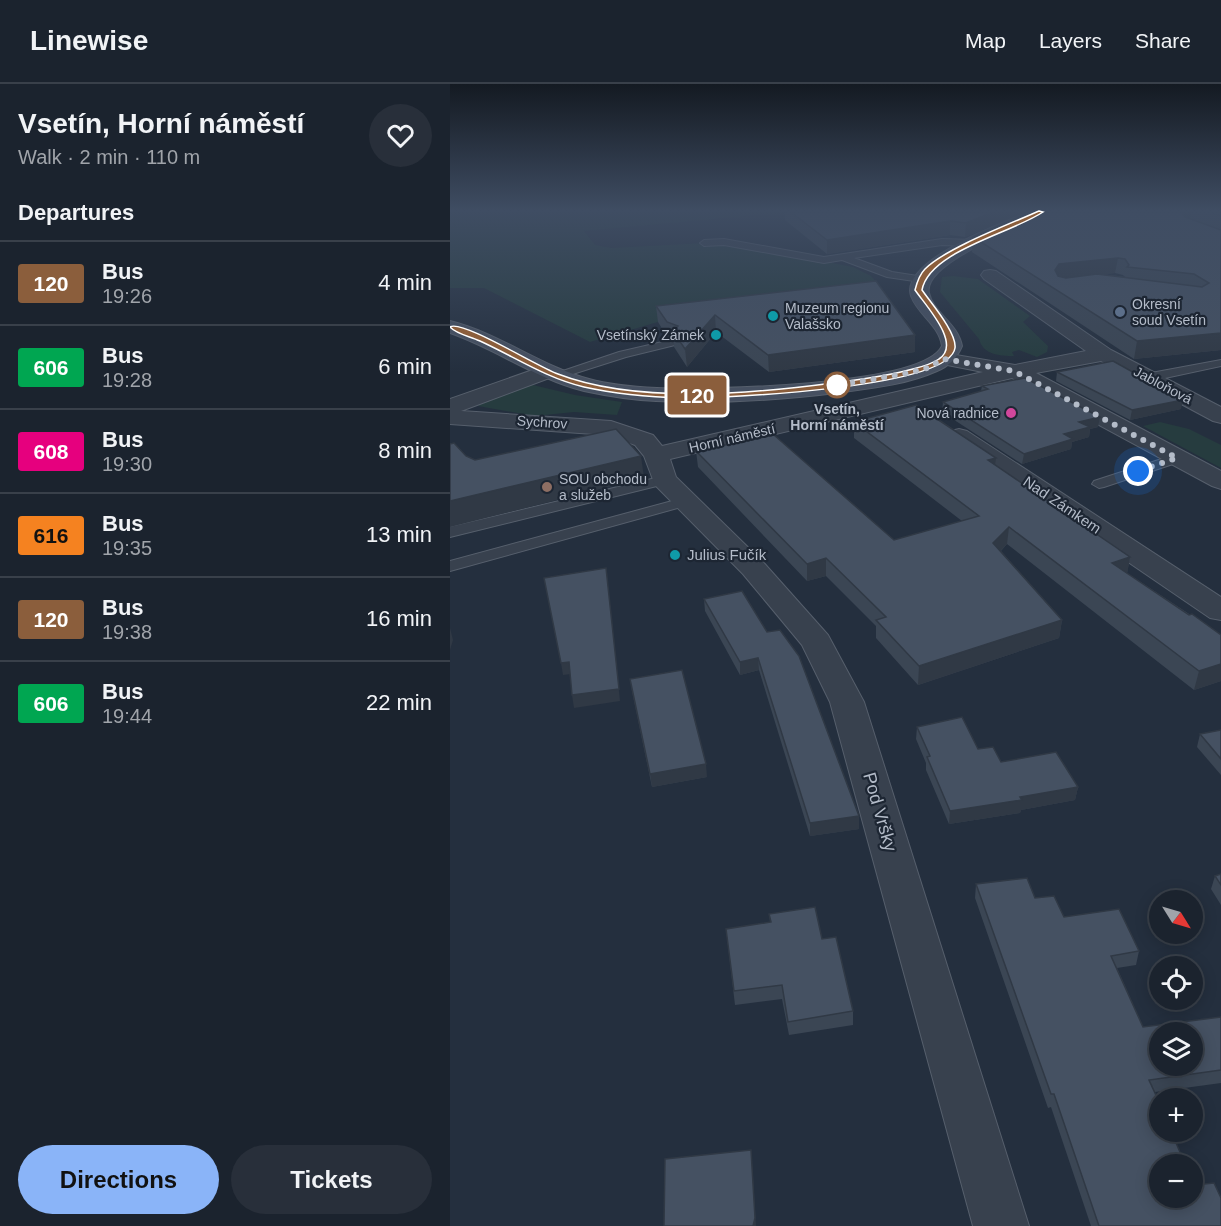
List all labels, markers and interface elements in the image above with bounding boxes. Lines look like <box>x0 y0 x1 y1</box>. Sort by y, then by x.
text: Linewise <box>30 25 148 56</box>
text: Map <box>965 29 1006 52</box>
text: Layers <box>1039 29 1102 52</box>
text: Share <box>1135 29 1191 52</box>
button: heart <box>369 104 432 167</box>
text: Vsetín, Horní náměstí <box>18 108 304 139</box>
text: Walk · 2 min · 110 m <box>18 146 200 168</box>
text: Departures <box>18 200 134 225</box>
text: Bus <box>102 259 144 284</box>
text: 4 min <box>378 270 432 295</box>
text: 120 <box>33 272 69 295</box>
text: 19:26 <box>102 285 152 307</box>
place label: Okresní soud Vsetín <box>1132 296 1206 328</box>
place label: Muzeum regionu Valašsko <box>785 300 889 332</box>
marker: Okresní soud Vsetín <box>1113 305 1127 319</box>
marker: Muzeum regionu Valašsko <box>766 309 780 323</box>
place label: Vsetínský Zámek <box>597 327 705 343</box>
marker: Vsetínský Zámek <box>709 328 723 342</box>
text: Bus <box>102 343 144 368</box>
text: 6 min <box>378 354 432 379</box>
text: 606 <box>33 356 69 379</box>
street label: Jabloňová <box>1131 363 1195 407</box>
text: 19:28 <box>102 369 152 391</box>
marker: Vsetín, Horní náměstí <box>824 372 850 398</box>
line badge: 120 <box>662 376 732 414</box>
text: 120 <box>679 384 715 407</box>
place label: Vsetín, Horní náměstí <box>790 401 885 433</box>
place label: Nová radnice <box>917 405 999 421</box>
marker: Nová radnice <box>1004 406 1018 420</box>
street label: Sychrov <box>516 412 568 432</box>
street label: Horní náměstí <box>687 420 777 456</box>
text: Bus <box>102 427 144 452</box>
text: 8 min <box>378 438 432 463</box>
text: 608 <box>33 440 69 463</box>
text: 19:30 <box>102 453 152 475</box>
your location <box>1123 456 1153 486</box>
place label: SOU obchodu a služeb <box>559 471 647 503</box>
street label: Nad Zámkem <box>1020 472 1104 537</box>
marker: SOU obchodu a služeb <box>540 480 554 494</box>
text: Bus <box>102 511 144 536</box>
text: 13 min <box>366 522 432 547</box>
text: 616 <box>33 524 69 547</box>
text: 19:35 <box>102 537 152 559</box>
place label: Julius Fučík <box>687 546 767 563</box>
marker: Julius Fučík <box>668 548 682 562</box>
text: Bus <box>102 595 144 620</box>
text: 16 min <box>366 606 432 631</box>
text: 120 <box>33 608 69 631</box>
text: 19:38 <box>102 621 152 643</box>
text: Bus <box>102 679 144 704</box>
text: 22 min <box>366 690 432 715</box>
text: 606 <box>33 692 69 715</box>
text: 19:44 <box>102 705 152 727</box>
street label: Pod Vršky <box>859 770 901 854</box>
north arrow <box>1149 890 1203 944</box>
map controls <box>1149 890 1203 1208</box>
button: locate <box>1149 956 1203 1010</box>
button: layers <box>1149 1022 1203 1076</box>
button: + <box>1149 1088 1203 1142</box>
button: Directions <box>18 1145 219 1214</box>
button: Tickets <box>231 1145 432 1214</box>
button: − <box>1149 1154 1203 1208</box>

